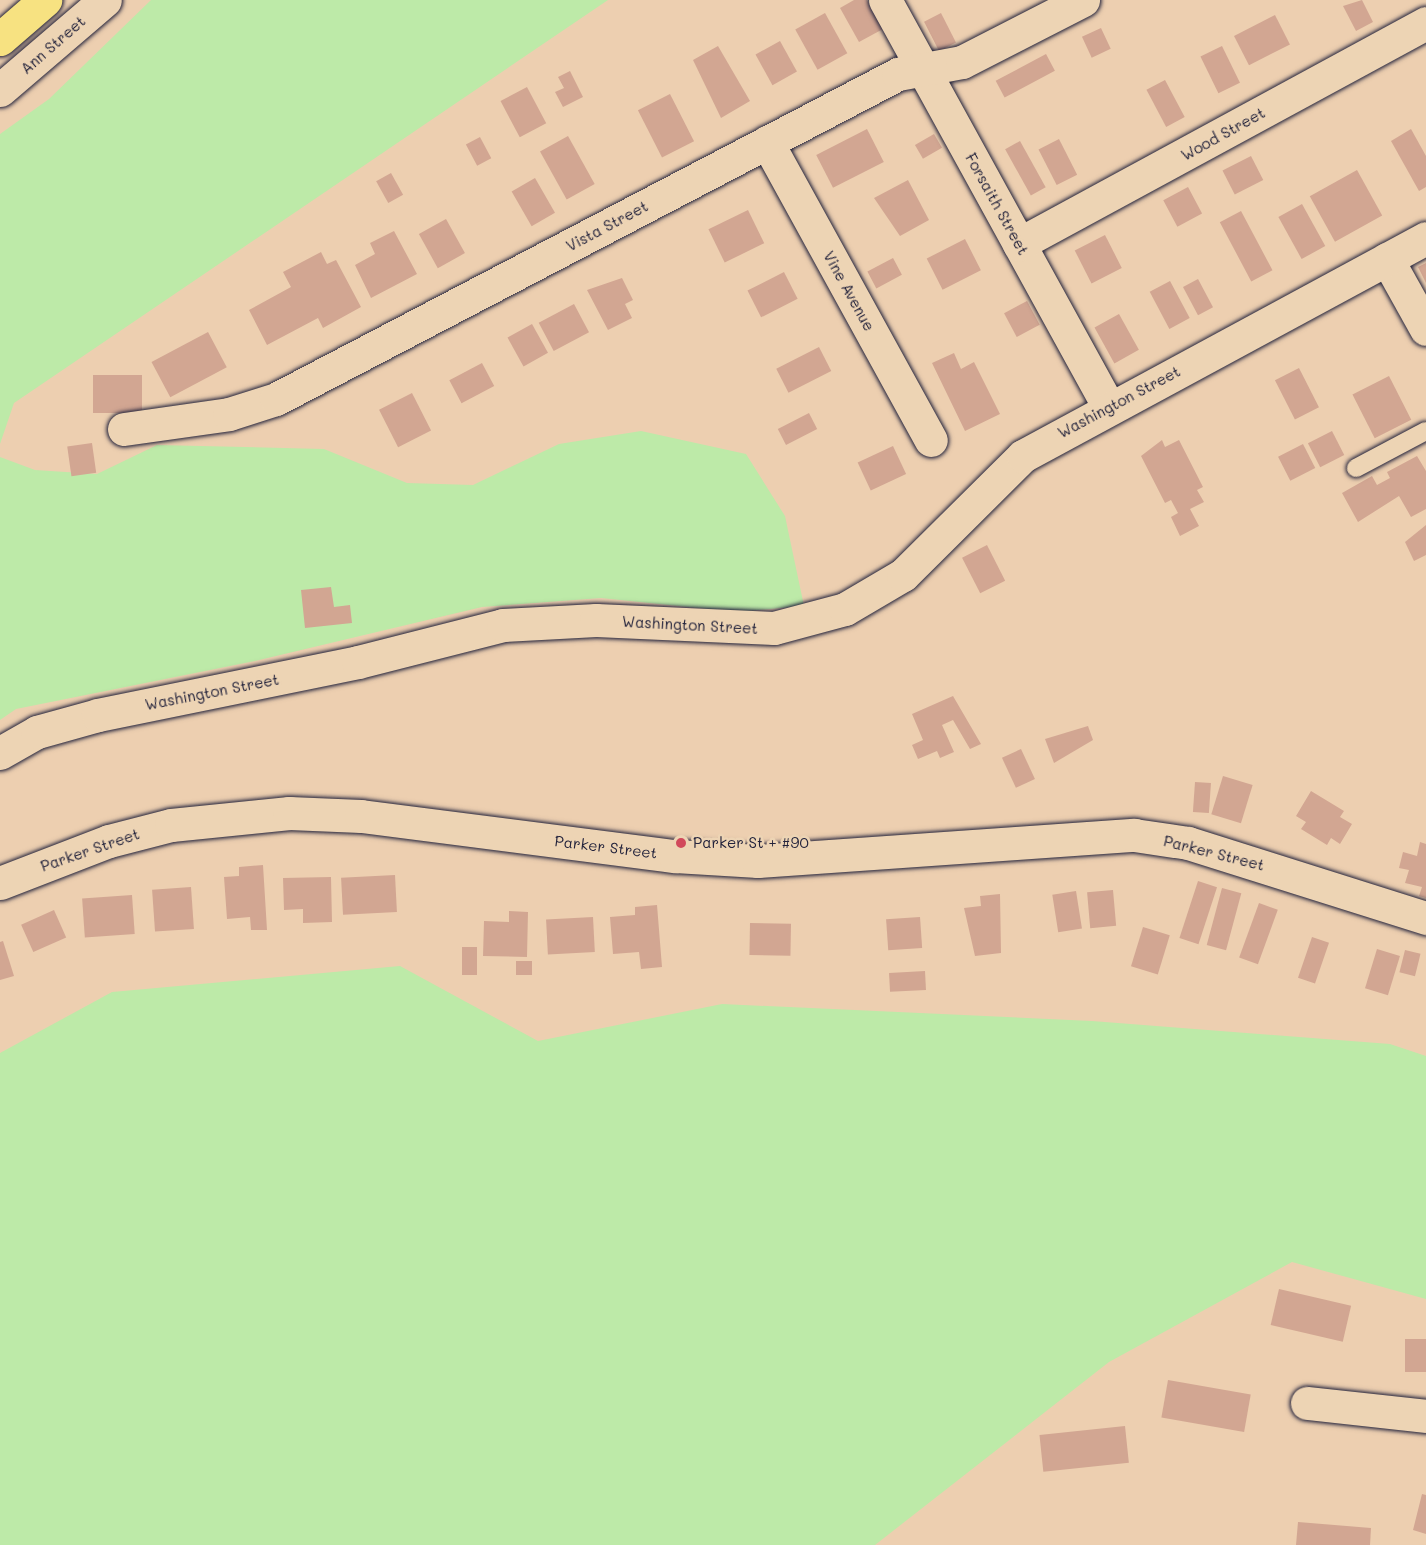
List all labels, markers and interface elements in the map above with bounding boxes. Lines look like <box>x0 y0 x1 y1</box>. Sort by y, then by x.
street label: Ann Street <box>17 12 89 78</box>
street label: Wood Street <box>1178 104 1268 164</box>
street label: Forsaith Street <box>962 150 1032 258</box>
street label: Vista Street <box>563 197 651 255</box>
street label: Vine Avenue <box>820 248 878 334</box>
street label: Washington Street <box>1055 362 1183 442</box>
street label: Washington Street <box>622 612 758 638</box>
street label: Washington Street <box>143 670 281 714</box>
street label: Parker Street <box>38 825 142 875</box>
street label: Parker Street <box>554 832 658 862</box>
street label: Parker Street <box>1162 832 1266 874</box>
place label: Parker St + #90 <box>693 834 809 852</box>
marker: Parker St + #90 <box>674 836 688 850</box>

